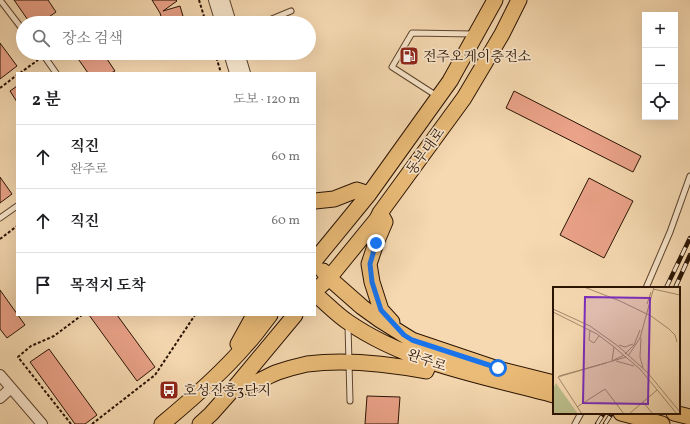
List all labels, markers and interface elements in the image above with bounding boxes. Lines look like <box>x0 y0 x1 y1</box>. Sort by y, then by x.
map controls <box>642 12 678 120</box>
button: + <box>642 12 678 48</box>
search box <box>16 16 316 60</box>
icon: search <box>30 27 52 49</box>
text: 장소 검색 <box>62 29 123 50</box>
fuel station icon: 전주오케이충전소 <box>398 45 420 67</box>
place label: 전주오케이충전소 <box>423 48 532 67</box>
button: − <box>642 48 678 84</box>
button: locate <box>642 84 678 120</box>
text: 2 분 <box>32 89 61 112</box>
text: 도보 · 120 m <box>233 91 300 109</box>
street label: 동부대로 <box>403 124 450 179</box>
text: 직진 <box>70 137 99 158</box>
icon: ahead <box>32 146 54 168</box>
text: 60 m <box>272 148 300 166</box>
text: 완주로 <box>70 161 108 179</box>
icon: ahead <box>32 210 54 232</box>
text: 직진 <box>70 212 99 233</box>
text: 60 m <box>272 212 300 230</box>
route end <box>367 234 385 252</box>
icon: arrive <box>32 274 54 296</box>
text: 목적지 도착 <box>70 276 145 297</box>
inset map <box>553 287 680 414</box>
street label: 완주로 <box>404 346 449 377</box>
route start <box>489 359 507 377</box>
bus stop icon: 호성진흥3단지 <box>158 379 180 401</box>
place label: 호성진흥3단지 <box>183 382 271 401</box>

